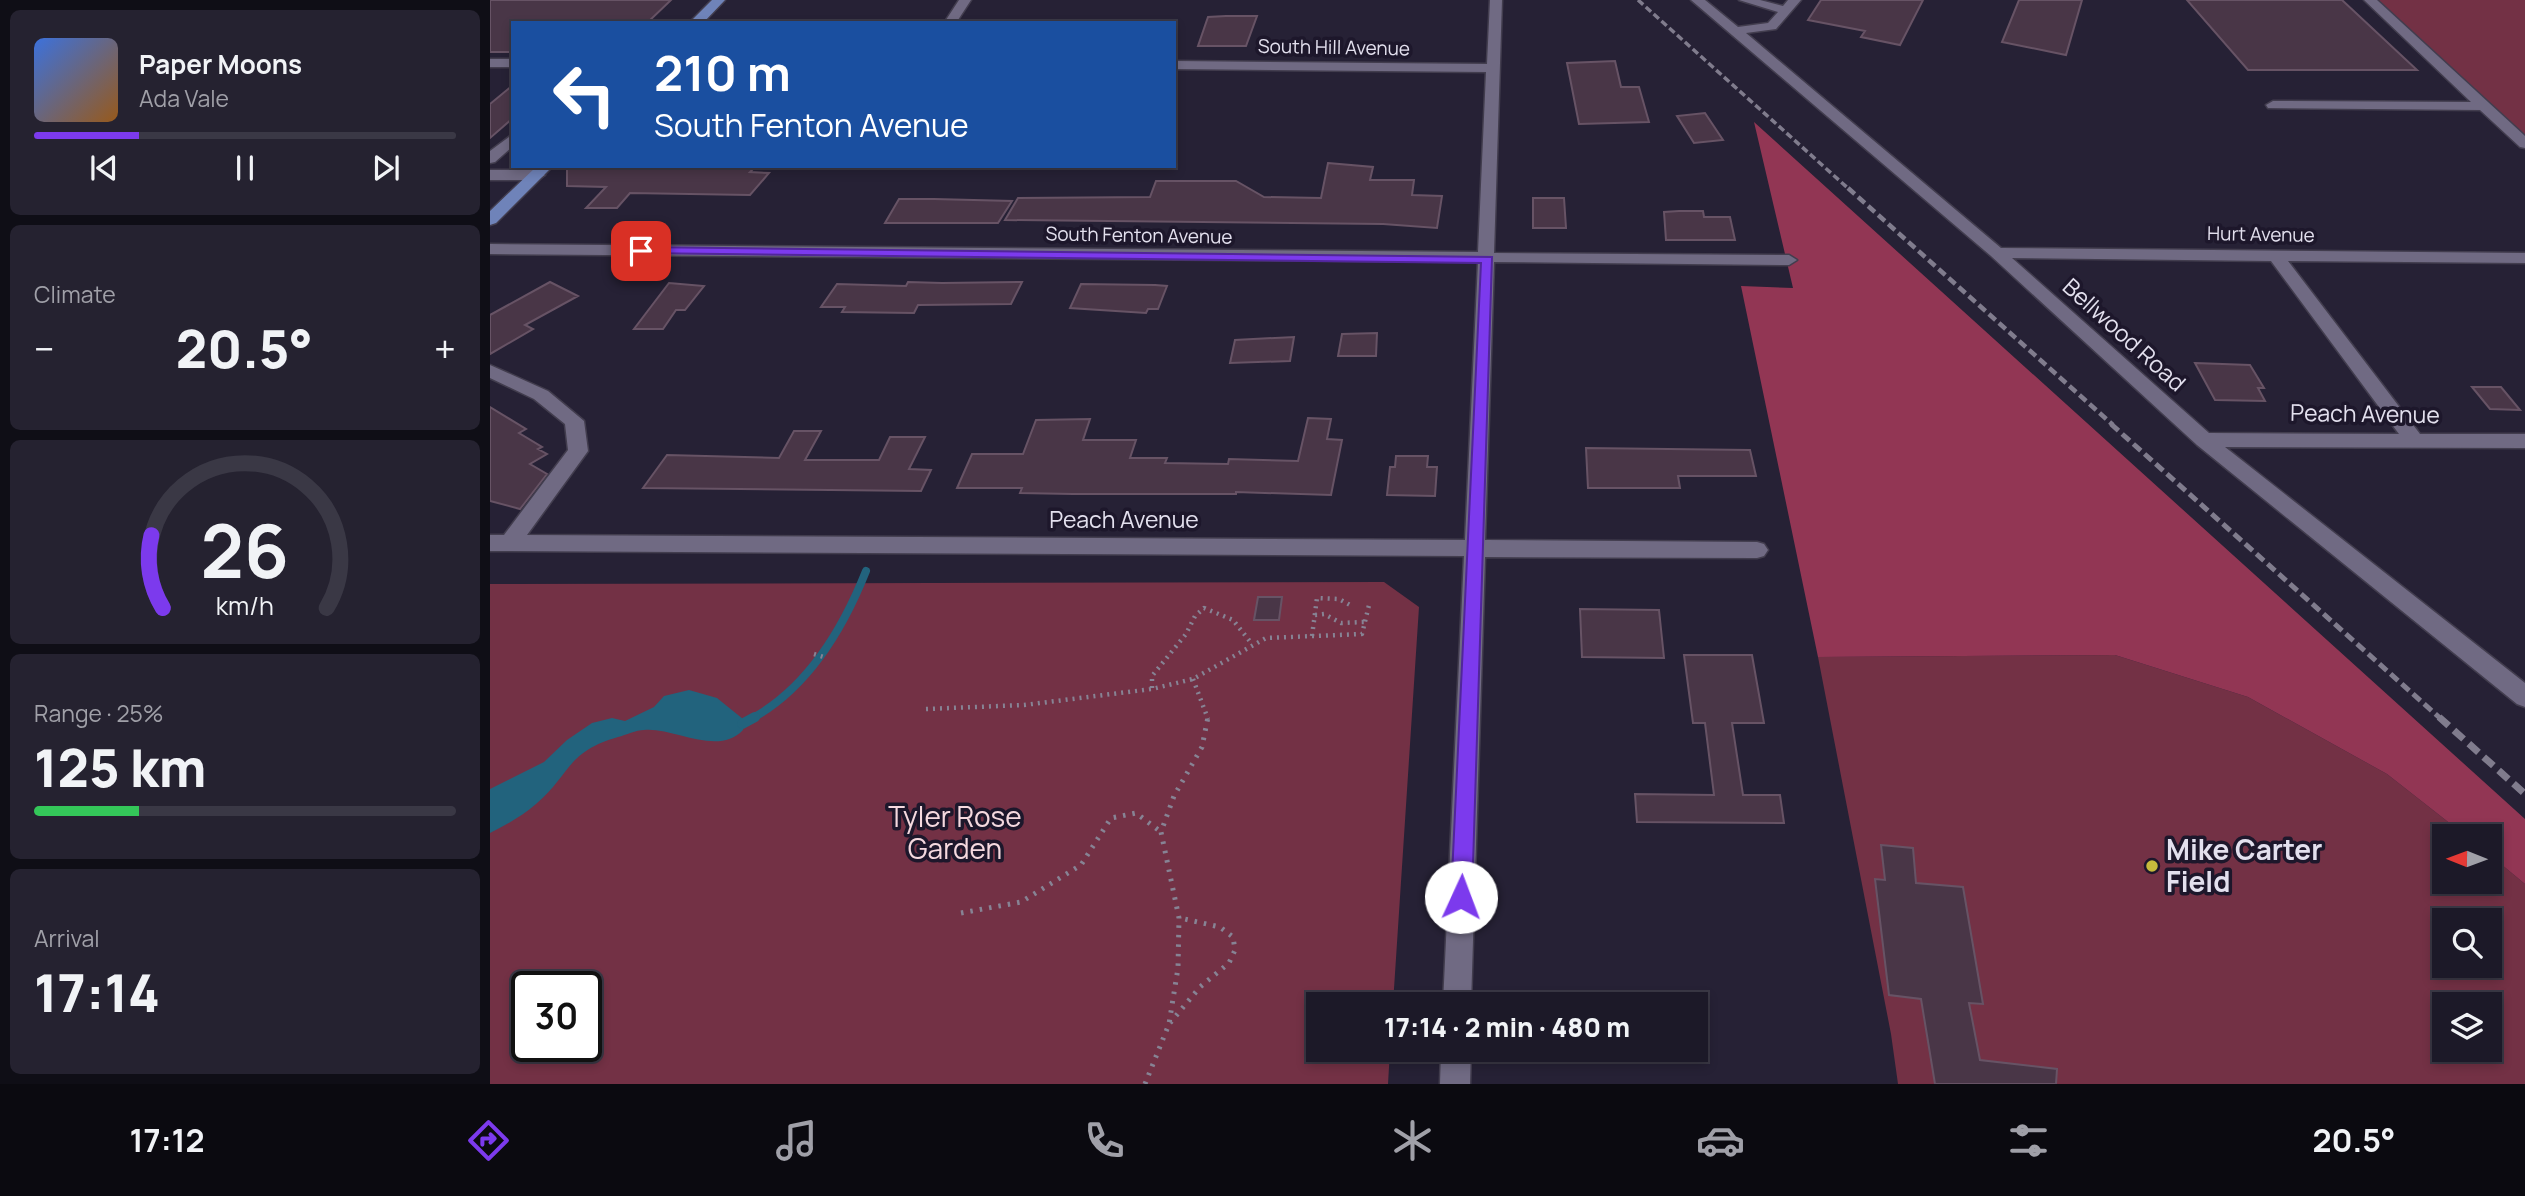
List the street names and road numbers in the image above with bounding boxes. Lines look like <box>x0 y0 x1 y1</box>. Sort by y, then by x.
street label: South Hill Avenue <box>1258 33 1410 61</box>
street label: South Fenton Avenue <box>1045 220 1233 250</box>
street label: Hurt Avenue <box>2207 220 2315 248</box>
street label: Bellwood Road <box>2056 270 2193 398</box>
street label: Peach Avenue <box>2290 396 2440 430</box>
street label: Peach Avenue <box>1049 503 1199 535</box>

